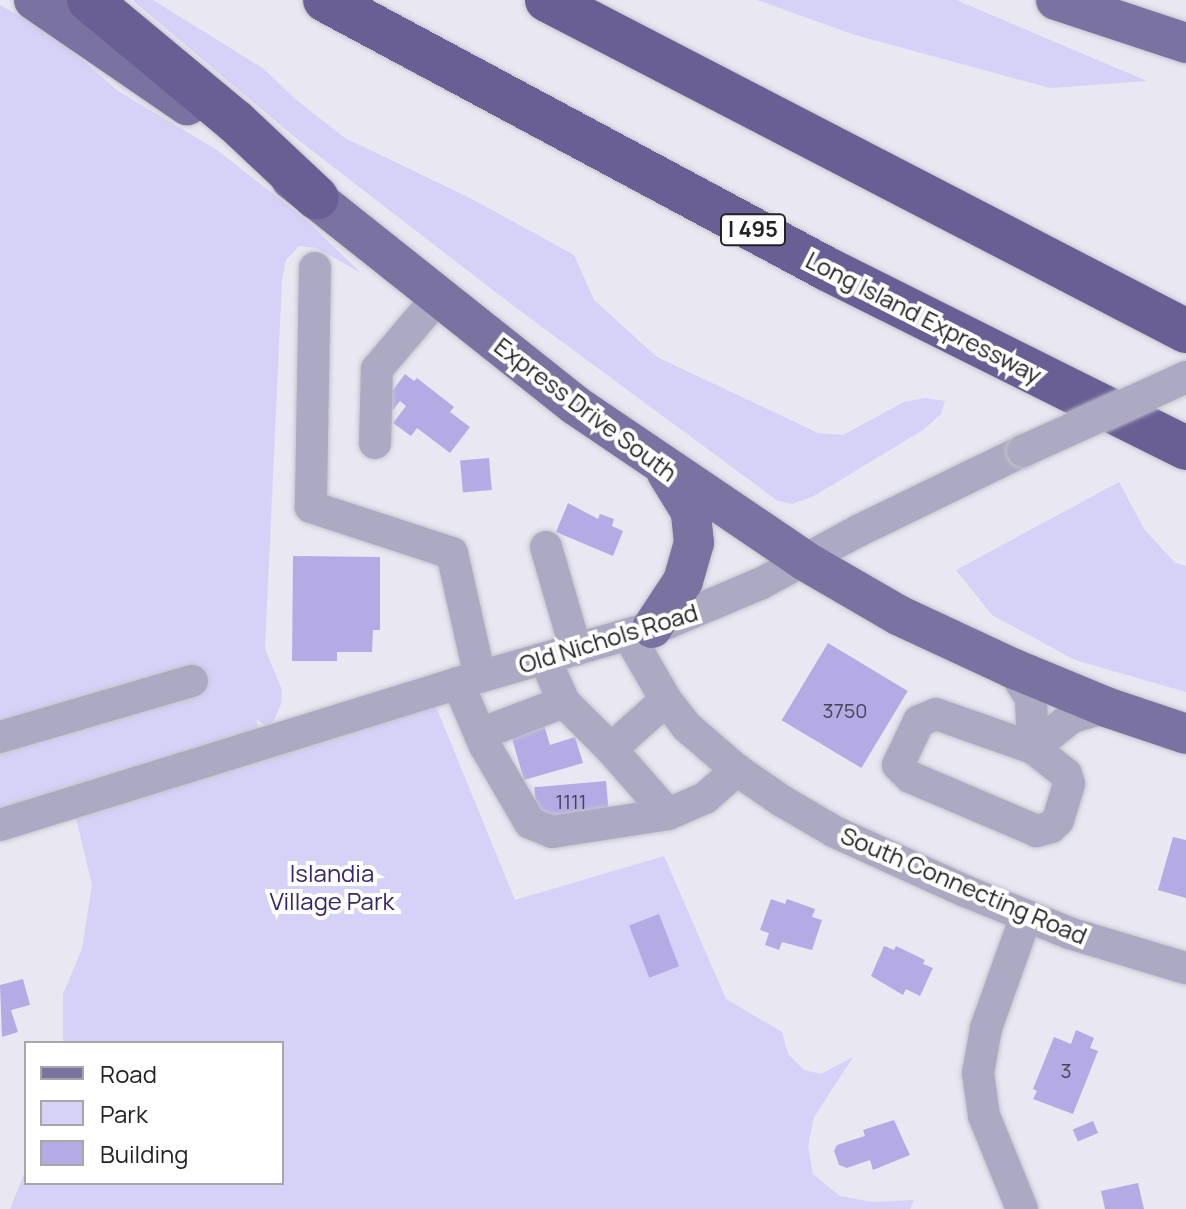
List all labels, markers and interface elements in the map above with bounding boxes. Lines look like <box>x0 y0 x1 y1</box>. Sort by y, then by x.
road number: I 495 <box>719 212 787 248</box>
street label: Long Island Expressway <box>801 245 1047 389</box>
street label: Express Drive South <box>489 331 683 487</box>
street label: Old Nichols Road <box>515 597 701 679</box>
house number: 3750 <box>823 698 867 722</box>
house number: 1111 <box>555 789 587 813</box>
street label: South Connecting Road <box>837 820 1091 950</box>
park label: Islandia Village Park <box>269 859 395 915</box>
legend <box>24 1041 284 1185</box>
text: Road <box>100 1057 157 1090</box>
house number: 3 <box>1060 1058 1072 1082</box>
text: Park <box>100 1097 148 1130</box>
text: Building <box>100 1137 188 1170</box>

